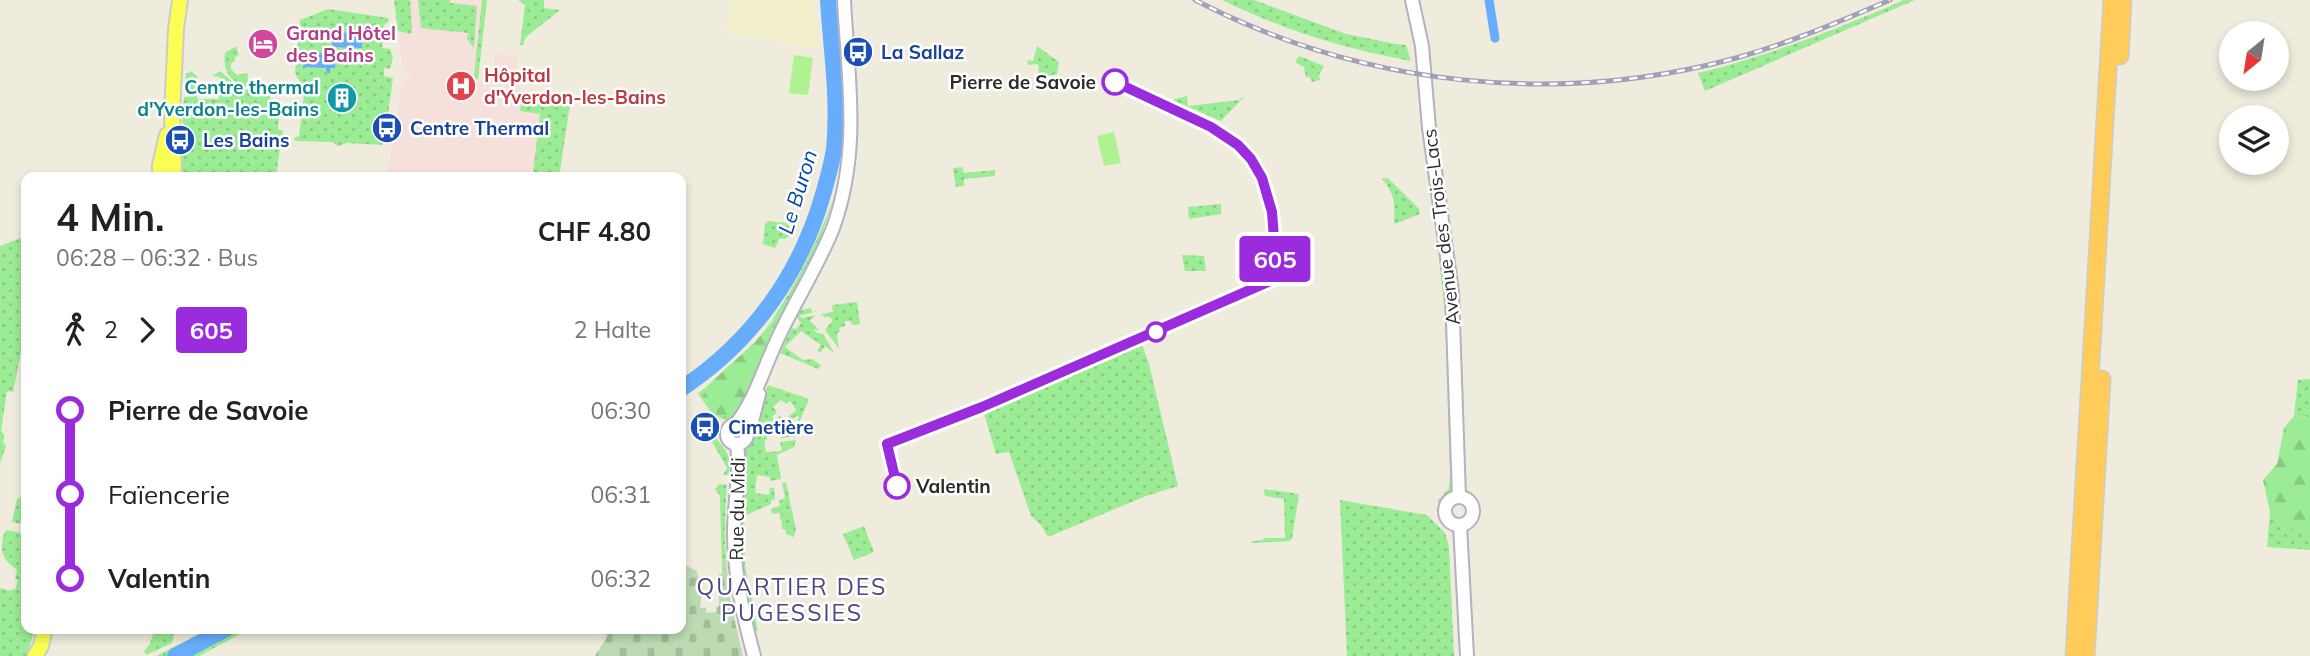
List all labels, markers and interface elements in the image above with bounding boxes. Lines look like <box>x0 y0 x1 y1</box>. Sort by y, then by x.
place label: Grand Hôtel des Bains <box>286 21 396 67</box>
north arrow <box>2219 21 2289 91</box>
map controls <box>2219 21 2289 175</box>
hotel icon: Grand Hôtel des Bains <box>246 27 280 61</box>
bus stop icon: La Sallaz <box>841 35 875 69</box>
place label: La Sallaz <box>881 40 964 64</box>
place label: Hôpital d'Yverdon-les-Bains <box>484 63 666 109</box>
hospital icon: Hôpital d'Yverdon-les-Bains <box>444 69 478 103</box>
marker: Pierre de Savoie <box>1102 69 1128 95</box>
place label: Pierre de Savoie <box>949 70 1096 94</box>
place label: Centre thermal d'Yverdon-les-Bains <box>137 75 319 121</box>
building icon: Centre thermal d'Yverdon-les-Bains <box>325 81 359 115</box>
button: layers <box>2219 105 2289 175</box>
bus stop icon: Centre Thermal <box>370 111 404 145</box>
place label: Centre Thermal <box>410 116 549 140</box>
bus stop icon: Les Bains <box>163 123 197 157</box>
street label: Avenue des Trois-Lacs <box>1417 127 1465 327</box>
place label: Les Bains <box>203 128 290 152</box>
water label: Le Buron <box>772 147 822 237</box>
text: 4 Min. <box>56 193 165 241</box>
text: CHF 4.80 <box>538 215 651 248</box>
line badge: 605 <box>1235 236 1315 282</box>
text: 06:28 – 06:32 · Bus <box>56 243 258 272</box>
text: 605 <box>1253 244 1297 274</box>
icon: walk <box>56 311 94 349</box>
icon: forward <box>128 311 166 349</box>
text: 2 <box>104 315 118 344</box>
text: 605 <box>190 315 233 345</box>
text: 2 Halte <box>574 315 651 344</box>
unlabelled marker <box>1146 322 1166 342</box>
text: Pierre de Savoie <box>108 394 309 427</box>
text: 06:30 <box>591 396 651 425</box>
bus stop icon: Cimetière <box>688 410 722 444</box>
place label: Cimetière <box>728 415 814 439</box>
street label: Rue du Midi <box>724 457 750 561</box>
marker: Valentin <box>884 473 910 499</box>
place label: Valentin <box>915 474 991 498</box>
text: Faïencerie <box>108 478 230 511</box>
text: 06:31 <box>591 480 651 509</box>
text: Valentin <box>108 562 210 595</box>
text: 06:32 <box>591 564 651 593</box>
district label: QUARTIER DES PUGESSIES <box>697 572 887 627</box>

